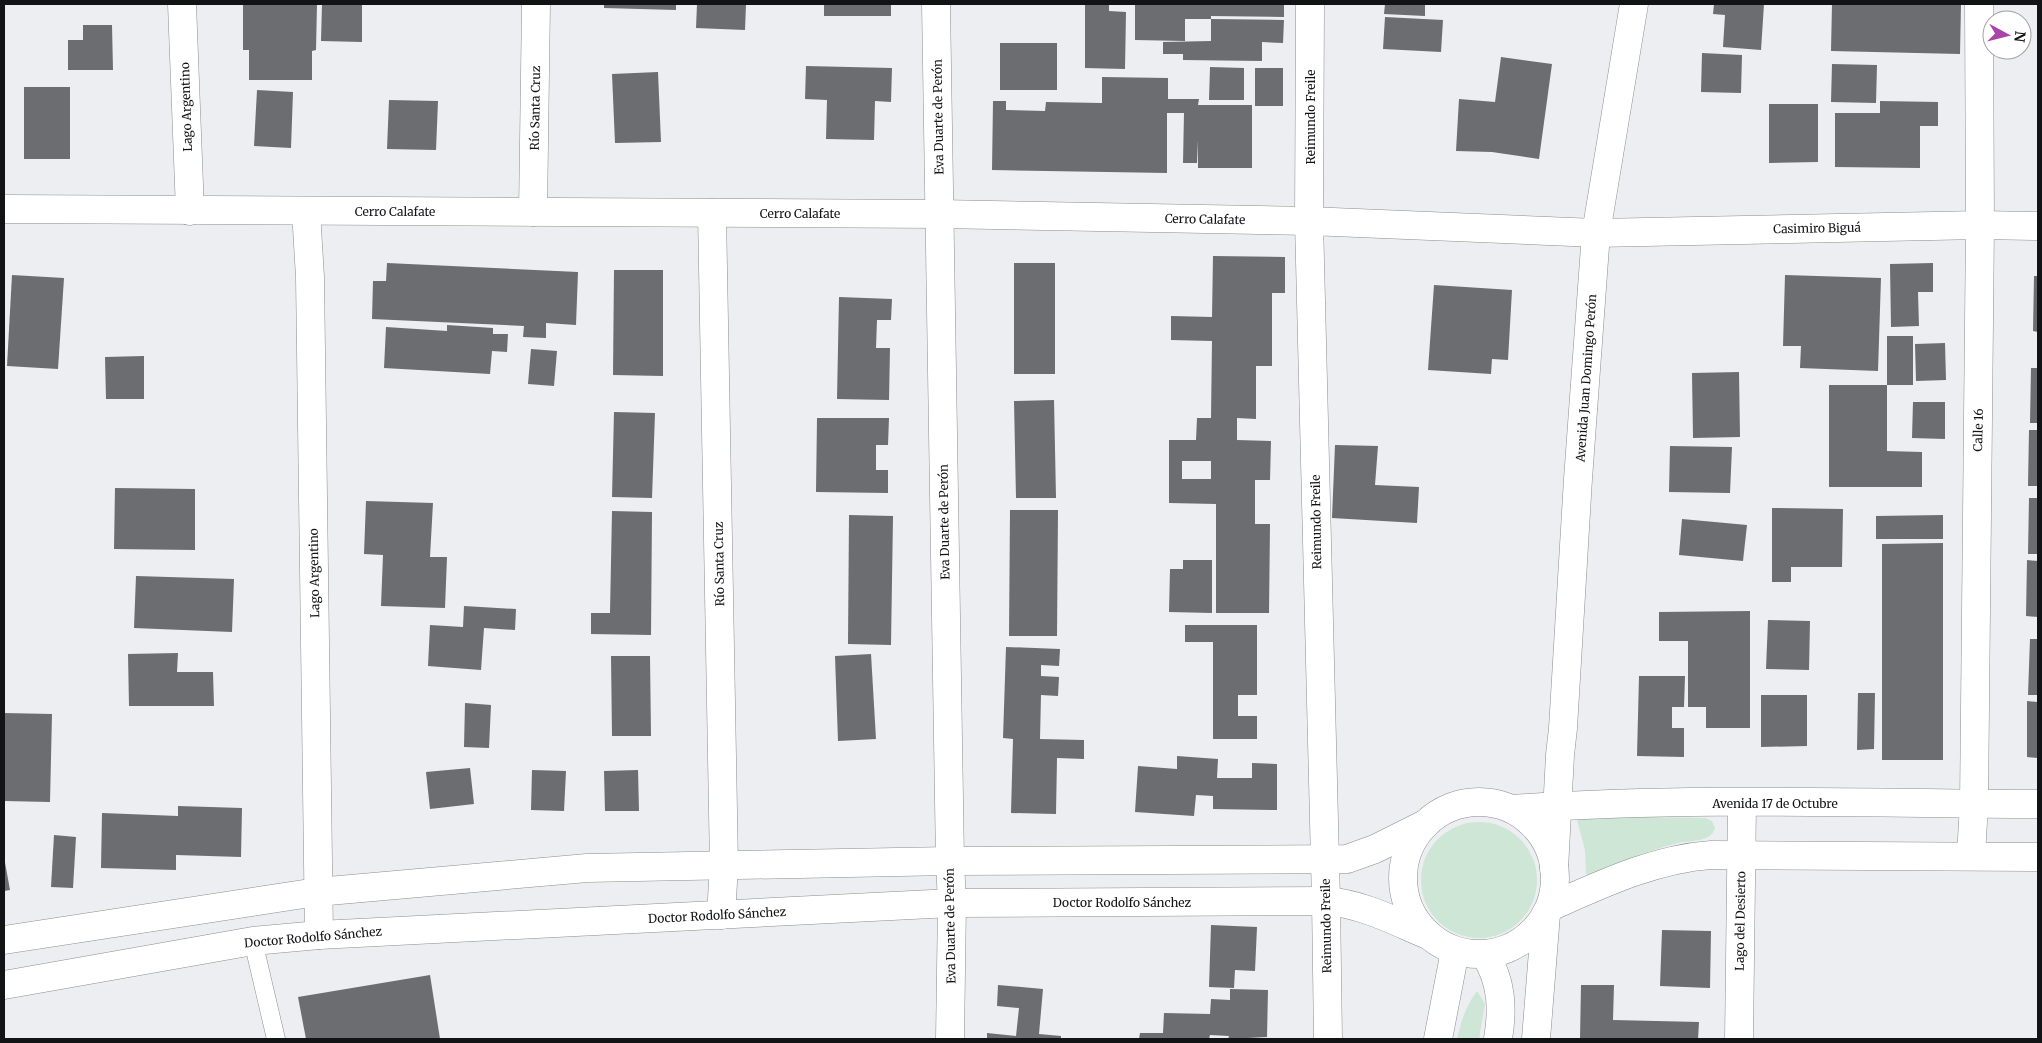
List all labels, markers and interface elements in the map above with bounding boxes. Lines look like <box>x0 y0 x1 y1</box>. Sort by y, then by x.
north arrow <box>1982 10 2032 60</box>
text: N <box>2010 30 2030 43</box>
street label: Eva Duarte de Perón <box>929 59 947 175</box>
street label: Lago Argentino <box>177 62 195 152</box>
street label: Río Santa Cruz <box>527 65 543 150</box>
street label: Reimundo Freile <box>1303 70 1318 164</box>
street label: Cerro Calafate <box>355 204 435 219</box>
street label: Cerro Calafate <box>760 206 840 221</box>
street label: Cerro Calafate <box>1165 211 1245 227</box>
street label: Casimiro Biguá <box>1773 220 1862 236</box>
street label: Avenida Juan Domingo Perón <box>1573 293 1599 464</box>
street label: Calle 16 <box>1970 408 1986 452</box>
street label: Eva Duarte de Perón <box>935 464 953 580</box>
street label: Reimundo Freile <box>1308 474 1324 570</box>
street label: Río Santa Cruz <box>711 521 727 606</box>
street label: Lago Argentino <box>306 528 322 618</box>
street label: Avenida 17 de Octubre <box>1711 796 1838 811</box>
street label: Eva Duarte de Perón <box>941 868 959 984</box>
street label: Lago del Desierto <box>1732 871 1748 971</box>
street label: Reimundo Freile <box>1318 878 1334 974</box>
street label: Doctor Rodolfo Sánchez <box>1053 895 1192 910</box>
street label: Doctor Rodolfo Sánchez <box>648 904 787 926</box>
street label: Doctor Rodolfo Sánchez <box>243 923 383 950</box>

